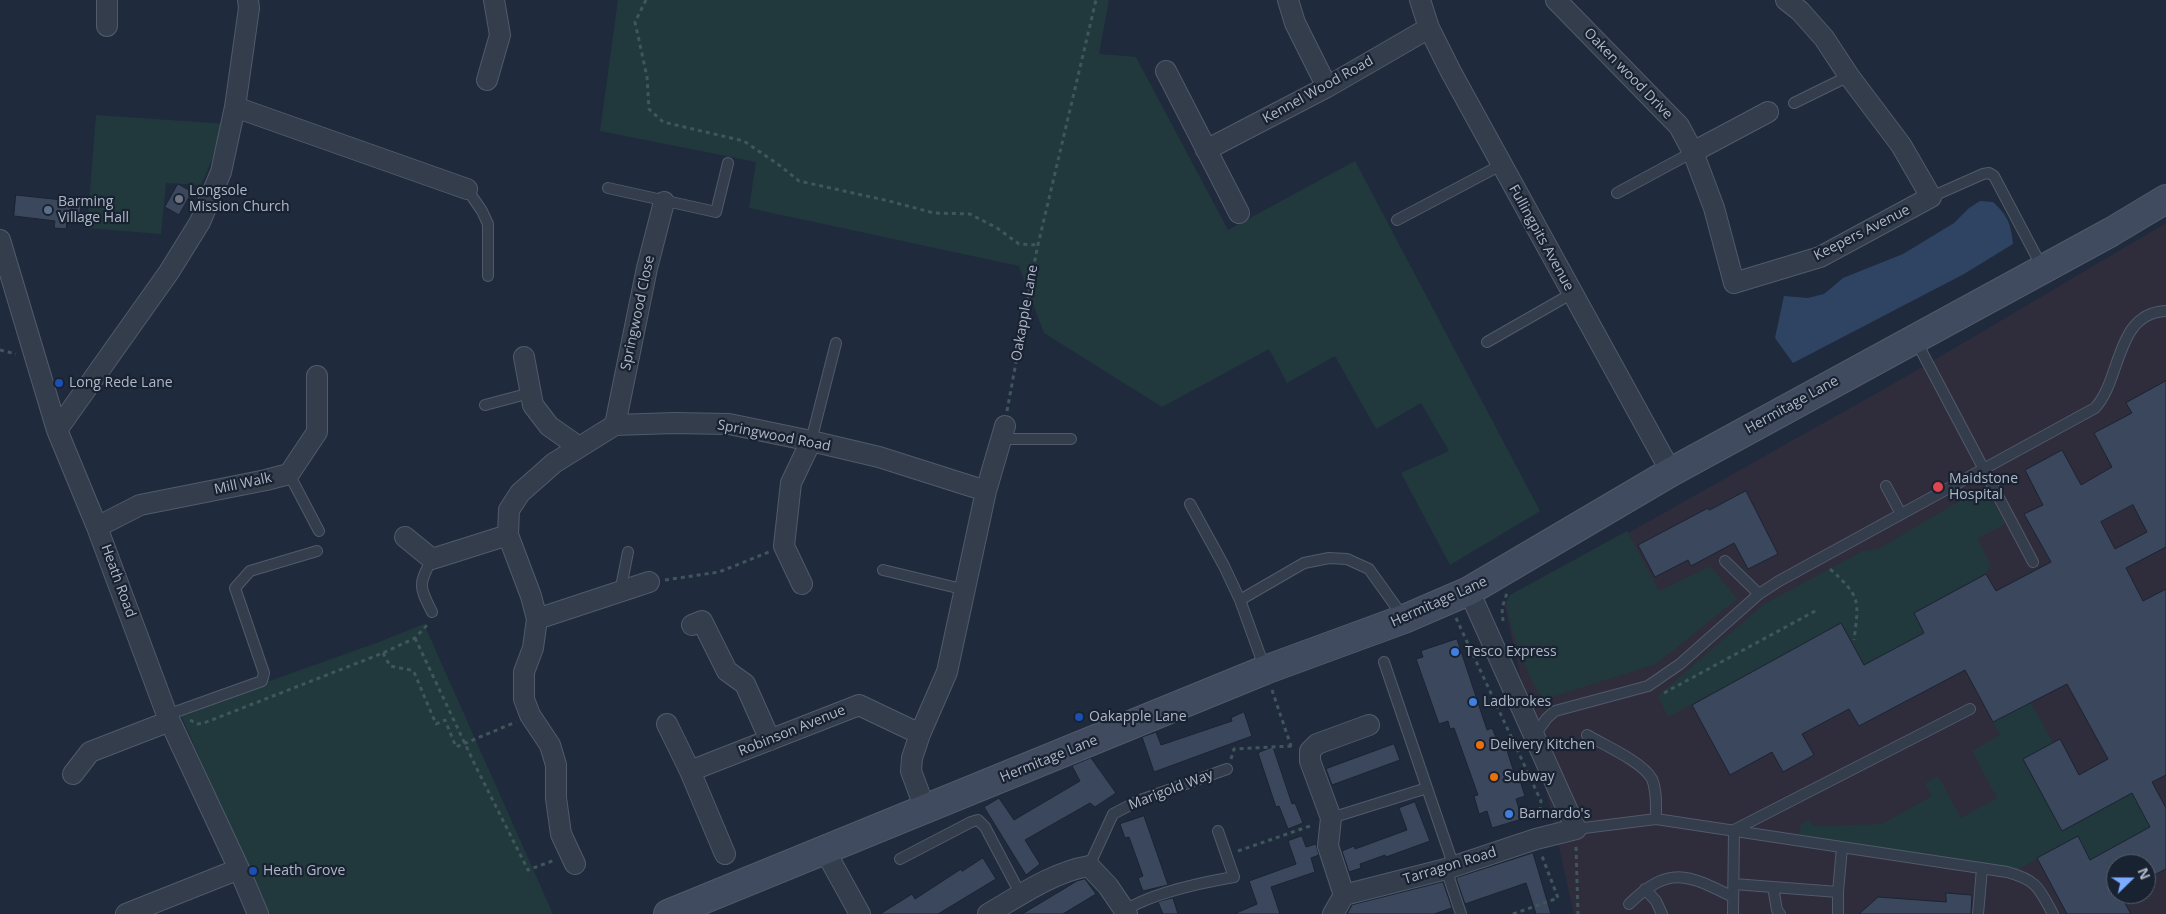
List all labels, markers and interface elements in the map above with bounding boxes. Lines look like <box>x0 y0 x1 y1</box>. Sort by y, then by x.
street label: Oaken wood Drive <box>1580 25 1676 123</box>
street label: Kennel Wood Road <box>1260 53 1376 127</box>
street label: Fullingpits Avenue <box>1505 182 1577 294</box>
place label: Longsole Mission Church <box>189 183 290 216</box>
marker: Longsole Mission Church <box>173 193 185 205</box>
place label: Barming Village Hall <box>58 194 129 226</box>
street label: Keepers Avenue <box>1811 202 1913 264</box>
marker: Barming Village Hall <box>42 204 54 216</box>
street label: Springwood Close <box>618 254 658 372</box>
street label: Oakapple Lane <box>1008 264 1042 362</box>
street label: Hermitage Lane <box>1743 372 1841 438</box>
place label: Long Rede Lane <box>69 375 173 391</box>
marker: Long Rede Lane <box>53 377 65 389</box>
street label: Springwood Road <box>716 417 832 455</box>
street label: Mill Walk <box>213 470 273 498</box>
place label: Maidstone Hospital <box>1949 471 2018 504</box>
marker: Maidstone Hospital <box>1931 480 1945 494</box>
street label: Heath Road <box>97 542 139 620</box>
street label: Hermitage Lane <box>1388 573 1490 631</box>
place label: Tesco Express <box>1465 644 1557 660</box>
marker: Tesco Express <box>1449 646 1461 658</box>
place label: Ladbrokes <box>1483 694 1551 710</box>
marker: Ladbrokes <box>1467 696 1479 708</box>
street label: Robinson Avenue <box>736 702 848 760</box>
place label: Oakapple Lane <box>1089 709 1187 725</box>
marker: Oakapple Lane <box>1073 711 1085 723</box>
street label: Hermitage Lane <box>998 732 1100 786</box>
place label: Delivery Kitchen <box>1490 737 1595 753</box>
marker: Delivery Kitchen <box>1474 739 1486 751</box>
street label: Marigold Way <box>1126 766 1216 814</box>
place label: Subway <box>1504 769 1554 785</box>
marker: Subway <box>1488 771 1500 783</box>
place label: Barnardo's <box>1519 806 1590 822</box>
marker: Barnardo's <box>1503 808 1515 820</box>
street label: Tarragon Road <box>1401 844 1499 888</box>
north arrow <box>2106 854 2156 904</box>
place label: Heath Grove <box>263 863 345 879</box>
marker: Heath Grove <box>247 865 259 877</box>
text: N <box>2133 865 2155 882</box>

